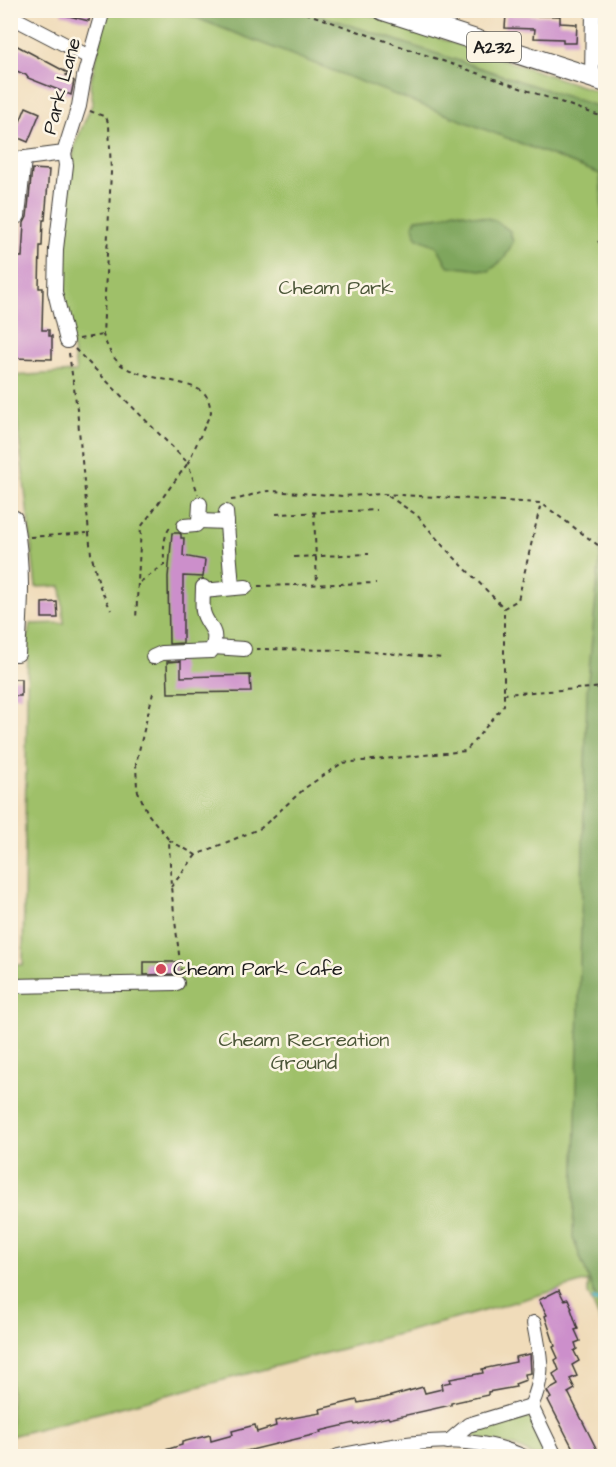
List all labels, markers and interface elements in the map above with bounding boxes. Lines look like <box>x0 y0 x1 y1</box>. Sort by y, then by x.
road number: A232 <box>467 32 521 62</box>
street label: Park Lane <box>36 34 88 137</box>
park label: Cheam Park <box>279 274 393 302</box>
place label: Cheam Park Cafe <box>173 955 343 983</box>
marker: Cheam Park Cafe <box>154 962 168 976</box>
park label: Cheam Recreation Ground <box>219 1026 389 1077</box>

